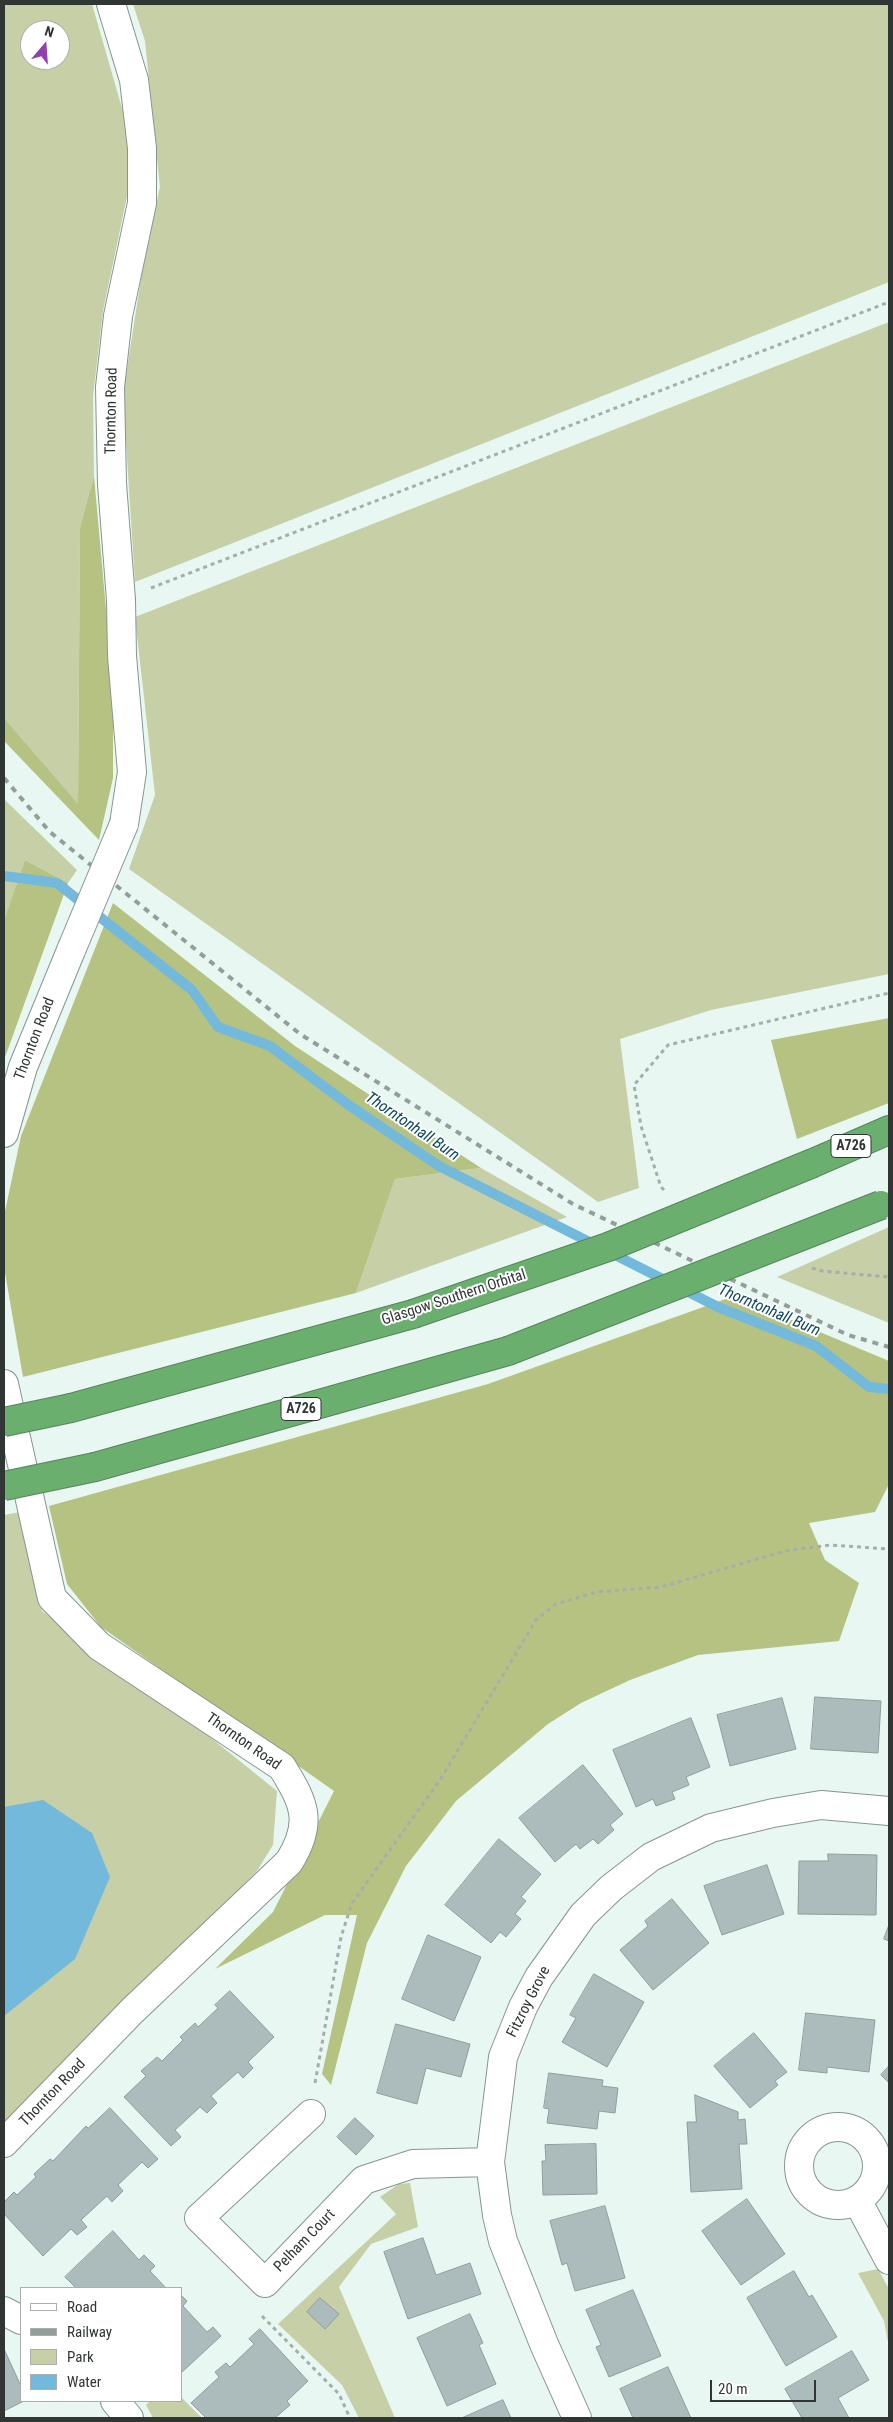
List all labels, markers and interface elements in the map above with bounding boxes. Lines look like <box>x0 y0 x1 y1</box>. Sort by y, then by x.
north arrow <box>20 20 70 70</box>
text: N <box>43 23 56 41</box>
street label: Thornton Road <box>102 367 122 455</box>
street label: Thornton Road <box>11 995 59 1083</box>
water label: Thorntonhall Burn <box>361 1088 463 1166</box>
road number: A726 <box>831 1134 871 1158</box>
street label: Glasgow Southern Orbital <box>380 1266 528 1330</box>
water label: Thorntonhall Burn <box>715 1281 823 1341</box>
road number: A726 <box>281 1398 321 1420</box>
street label: Thornton Road <box>202 1710 284 1774</box>
street label: Fitzroy Grove <box>503 1963 555 2041</box>
street label: Thornton Road <box>16 2055 90 2131</box>
street label: Pelham Court <box>271 2206 339 2276</box>
legend <box>20 2287 182 2402</box>
text: Road <box>67 2298 97 2316</box>
text: Railway <box>67 2323 112 2341</box>
text: Park <box>67 2348 94 2366</box>
scale bar <box>713 2370 819 2402</box>
text: Water <box>67 2373 101 2391</box>
text: 20 m <box>718 2380 748 2398</box>

